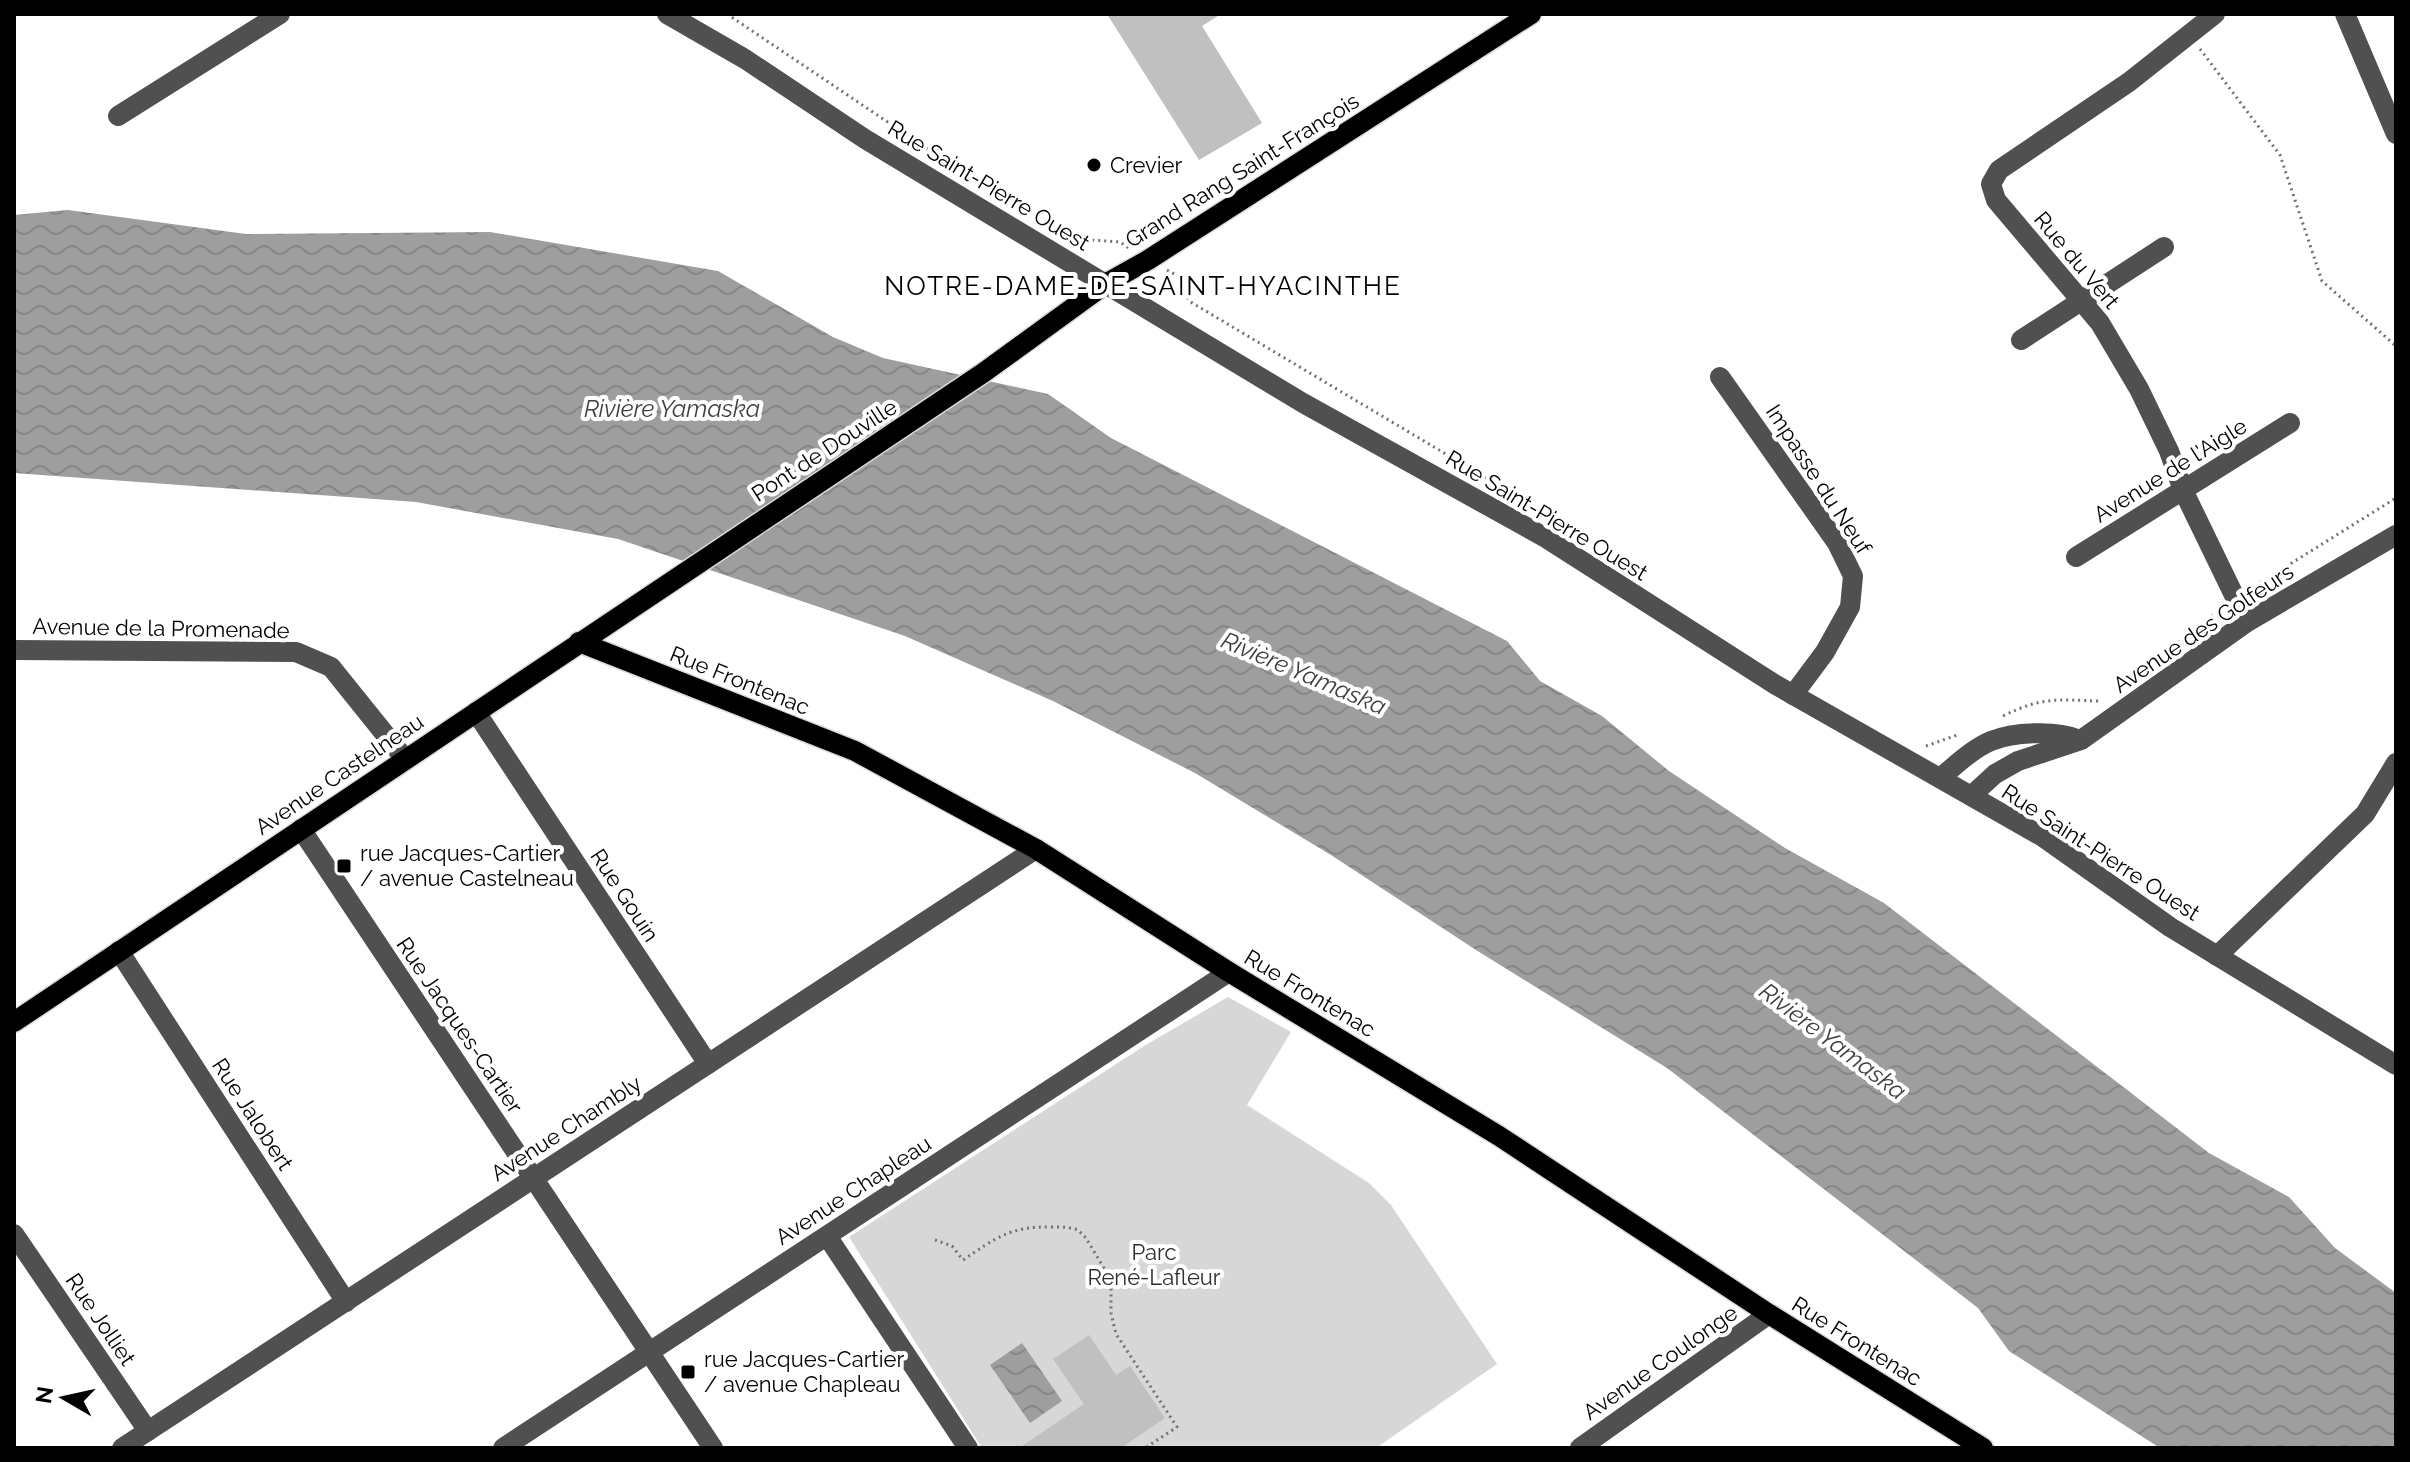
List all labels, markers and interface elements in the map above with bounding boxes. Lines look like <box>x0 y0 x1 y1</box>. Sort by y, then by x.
street label: Grand Rang Saint-François <box>1120 87 1364 253</box>
street label: Rue Saint-Pierre Ouest <box>883 114 1095 256</box>
place label: Crevier <box>1110 152 1183 178</box>
marker: Crevier <box>1085 156 1103 174</box>
street label: Rue du Vert <box>2029 206 2126 314</box>
district label: NOTRE-DAME-DE-SAINT-HYACINTHE <box>884 271 1402 301</box>
street label: Pont de Douville <box>747 393 901 507</box>
water label: Rivière Yamaska <box>584 394 760 423</box>
street label: Impasse du Neuf <box>1761 399 1878 559</box>
street label: Avenue de l'Aigle <box>2089 412 2251 528</box>
street label: Rue Saint-Pierre Ouest <box>1441 444 1653 586</box>
street label: Avenue des Golfeurs <box>2108 558 2298 698</box>
street label: Avenue de la Promenade <box>32 613 290 643</box>
water label: Rivière Yamaska <box>1217 625 1391 721</box>
street label: Rue Frontenac <box>666 640 814 720</box>
street label: Avenue Castelneau <box>250 708 428 840</box>
street label: Rue Saint-Pierre Ouest <box>1997 778 2205 926</box>
place label: rue Jacques-Cartier / avenue Castelneau <box>360 840 574 891</box>
street label: Rue Gouin <box>585 844 665 946</box>
marker: rue Jacques-Cartier / avenue Castelneau <box>335 857 353 875</box>
street label: Rue Jacques-Cartier <box>391 932 529 1118</box>
street label: Rue Frontenac <box>1240 944 1380 1042</box>
water label: Rivière Yamaska <box>1754 976 1912 1106</box>
street label: Rue Jalobert <box>207 1053 299 1175</box>
street label: Avenue Chambly <box>486 1070 646 1186</box>
street label: Avenue Chapleau <box>770 1130 936 1250</box>
park label: Parc René-Lafleur <box>1087 1239 1221 1290</box>
street label: Rue Jolliet <box>61 1268 142 1371</box>
street label: Rue Frontenac <box>1787 1291 1927 1391</box>
street label: Avenue Coulonge <box>1578 1299 1742 1425</box>
place label: rue Jacques-Cartier / avenue Chapleau <box>704 1346 904 1397</box>
north arrow <box>24 1358 104 1438</box>
marker: rue Jacques-Cartier / avenue Chapleau <box>679 1363 697 1381</box>
text: N <box>30 1385 58 1405</box>

